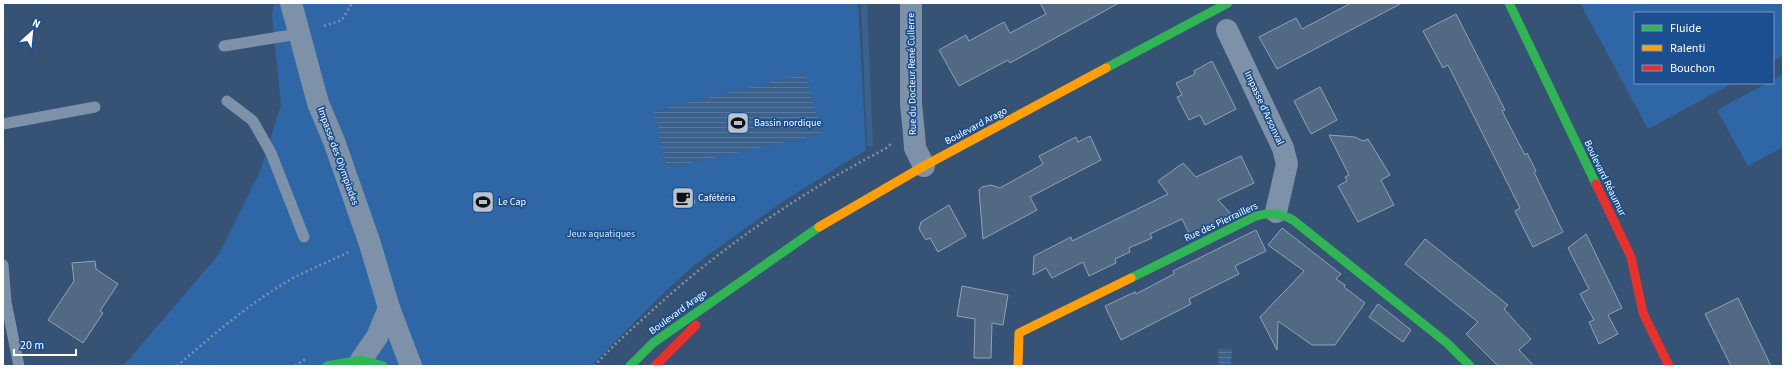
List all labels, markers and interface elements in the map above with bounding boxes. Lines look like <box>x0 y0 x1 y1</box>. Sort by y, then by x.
north arrow <box>12 12 52 52</box>
legend <box>1634 12 1774 84</box>
street label: Rue du Docteur René Cullerre <box>904 13 920 135</box>
text: N <box>30 15 43 32</box>
text: Fluide <box>1670 20 1701 37</box>
text: Ralenti <box>1670 40 1705 57</box>
text: Bouchon <box>1670 60 1715 77</box>
street label: Impasse d'Arsonval <box>1241 69 1287 148</box>
street label: Boulevard Arago <box>942 104 1010 148</box>
street label: Impasse des Olympiades <box>314 105 362 207</box>
sports icon: Bassin nordique <box>725 110 751 136</box>
place label: Bassin nordique <box>754 116 821 130</box>
street label: Boulevard Réaumur <box>1581 138 1630 219</box>
cafe icon: Cafétéria <box>670 185 696 211</box>
sports icon: Le Cap <box>470 189 496 215</box>
place label: Cafétéria <box>698 191 736 205</box>
place label: Le Cap <box>498 195 526 209</box>
street label: Rue des Pierraillers <box>1182 199 1260 245</box>
park label: Jeux aquatiques <box>567 227 635 241</box>
street label: Boulevard Arago <box>646 286 710 338</box>
scale bar <box>14 331 76 357</box>
text: 20 m <box>20 337 44 354</box>

